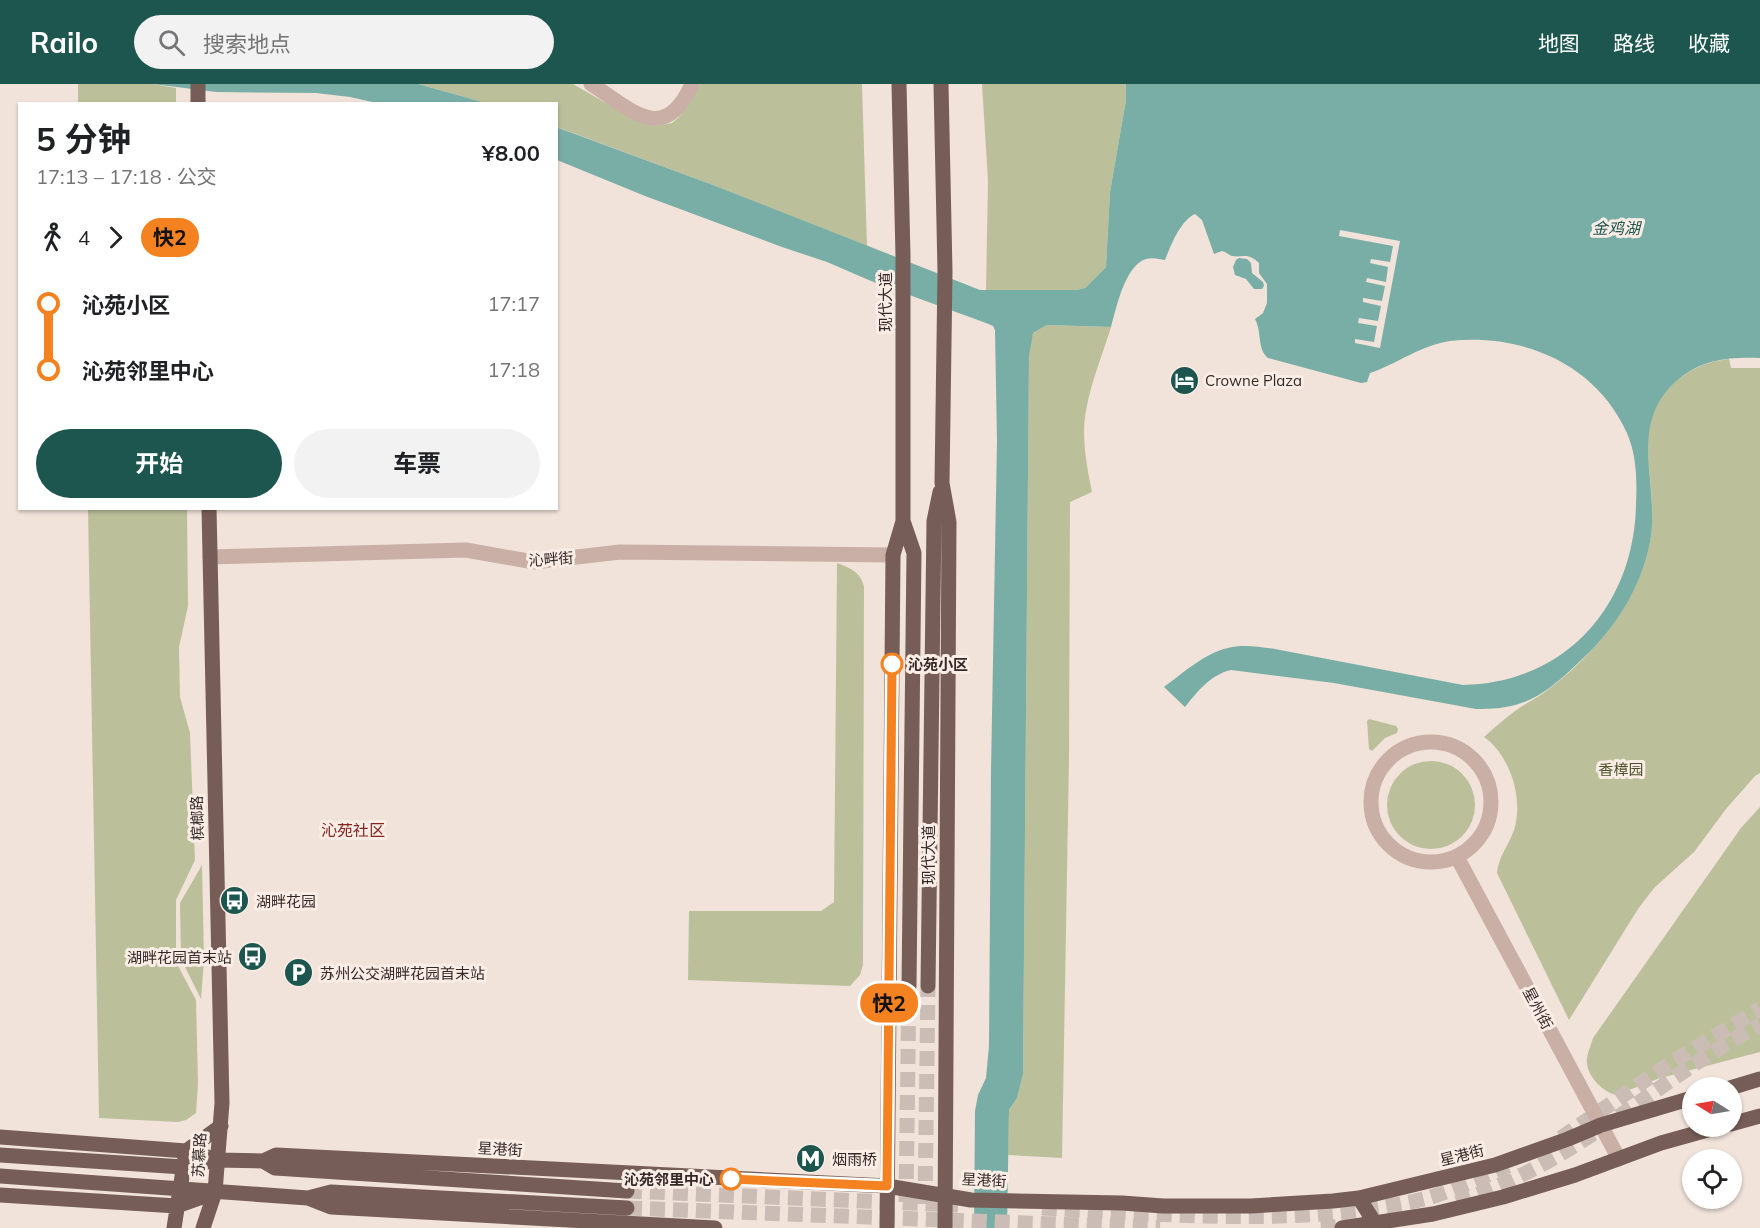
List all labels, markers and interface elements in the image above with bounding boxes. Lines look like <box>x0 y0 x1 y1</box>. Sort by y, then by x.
search box <box>134 15 554 69</box>
text: Railo <box>30 25 98 60</box>
icon: search <box>155 26 188 59</box>
text: 搜索地点 <box>203 30 291 58</box>
text: 地图 <box>1538 30 1580 56</box>
text: 路线 <box>1613 30 1655 56</box>
text: 收藏 <box>1688 30 1730 56</box>
text: 5 分钟 <box>36 118 131 159</box>
text: ¥8.00 <box>482 139 540 167</box>
text: 17:13 – 17:18 · 公交 <box>36 164 217 189</box>
water label: 金鸡湖 <box>1592 218 1643 238</box>
icon: walk <box>36 221 69 254</box>
icon: forward <box>99 221 132 254</box>
text: 快2 <box>153 224 187 250</box>
text: 4 <box>78 225 90 250</box>
street label: 现代大道 <box>876 272 895 332</box>
text: 沁苑小区 <box>82 291 170 319</box>
text: 17:17 <box>487 291 540 316</box>
text: 沁苑邻里中心 <box>82 357 214 385</box>
text: 17:18 <box>487 357 540 382</box>
hotel icon: Crowne Plaza <box>1168 364 1200 396</box>
place label: Crowne Plaza <box>1205 371 1302 390</box>
button: 开始 <box>36 429 282 498</box>
button: 车票 <box>294 429 540 498</box>
street label: 沁畔街 <box>528 548 574 570</box>
marker: 沁苑小区 <box>881 653 903 675</box>
place label: 沁苑小区 <box>908 655 968 674</box>
park label: 香樟园 <box>1598 760 1644 779</box>
street label: 槟榔路 <box>187 795 207 841</box>
district label: 沁苑社区 <box>321 820 385 840</box>
street label: 现代大道 <box>919 825 938 885</box>
bus stop icon: 湖畔花园 <box>219 885 251 917</box>
place label: 湖畔花园 <box>256 892 316 911</box>
bus stop icon: 湖畔花园首末站 <box>237 941 269 973</box>
place label: 湖畔花园首末站 <box>127 948 232 967</box>
parking icon: 苏州公交湖畔花园首末站 <box>283 957 315 989</box>
place label: 苏州公交湖畔花园首末站 <box>320 964 485 983</box>
line badge: 快2 <box>862 984 916 1022</box>
street label: 星州街 <box>1519 984 1557 1032</box>
text: 快2 <box>872 990 906 1016</box>
north arrow <box>1682 1077 1742 1137</box>
map controls <box>1682 1077 1742 1209</box>
street label: 苏慕路 <box>188 1132 210 1178</box>
street label: 星港街 <box>477 1138 523 1160</box>
street label: 星港街 <box>1438 1140 1486 1170</box>
metro station icon: 烟雨桥 <box>795 1143 827 1175</box>
button: locate <box>1682 1149 1742 1209</box>
place label: 烟雨桥 <box>832 1150 877 1169</box>
marker: 沁苑邻里中心 <box>720 1168 742 1190</box>
street label: 星港街 <box>961 1169 1007 1191</box>
place label: 沁苑邻里中心 <box>624 1170 714 1189</box>

